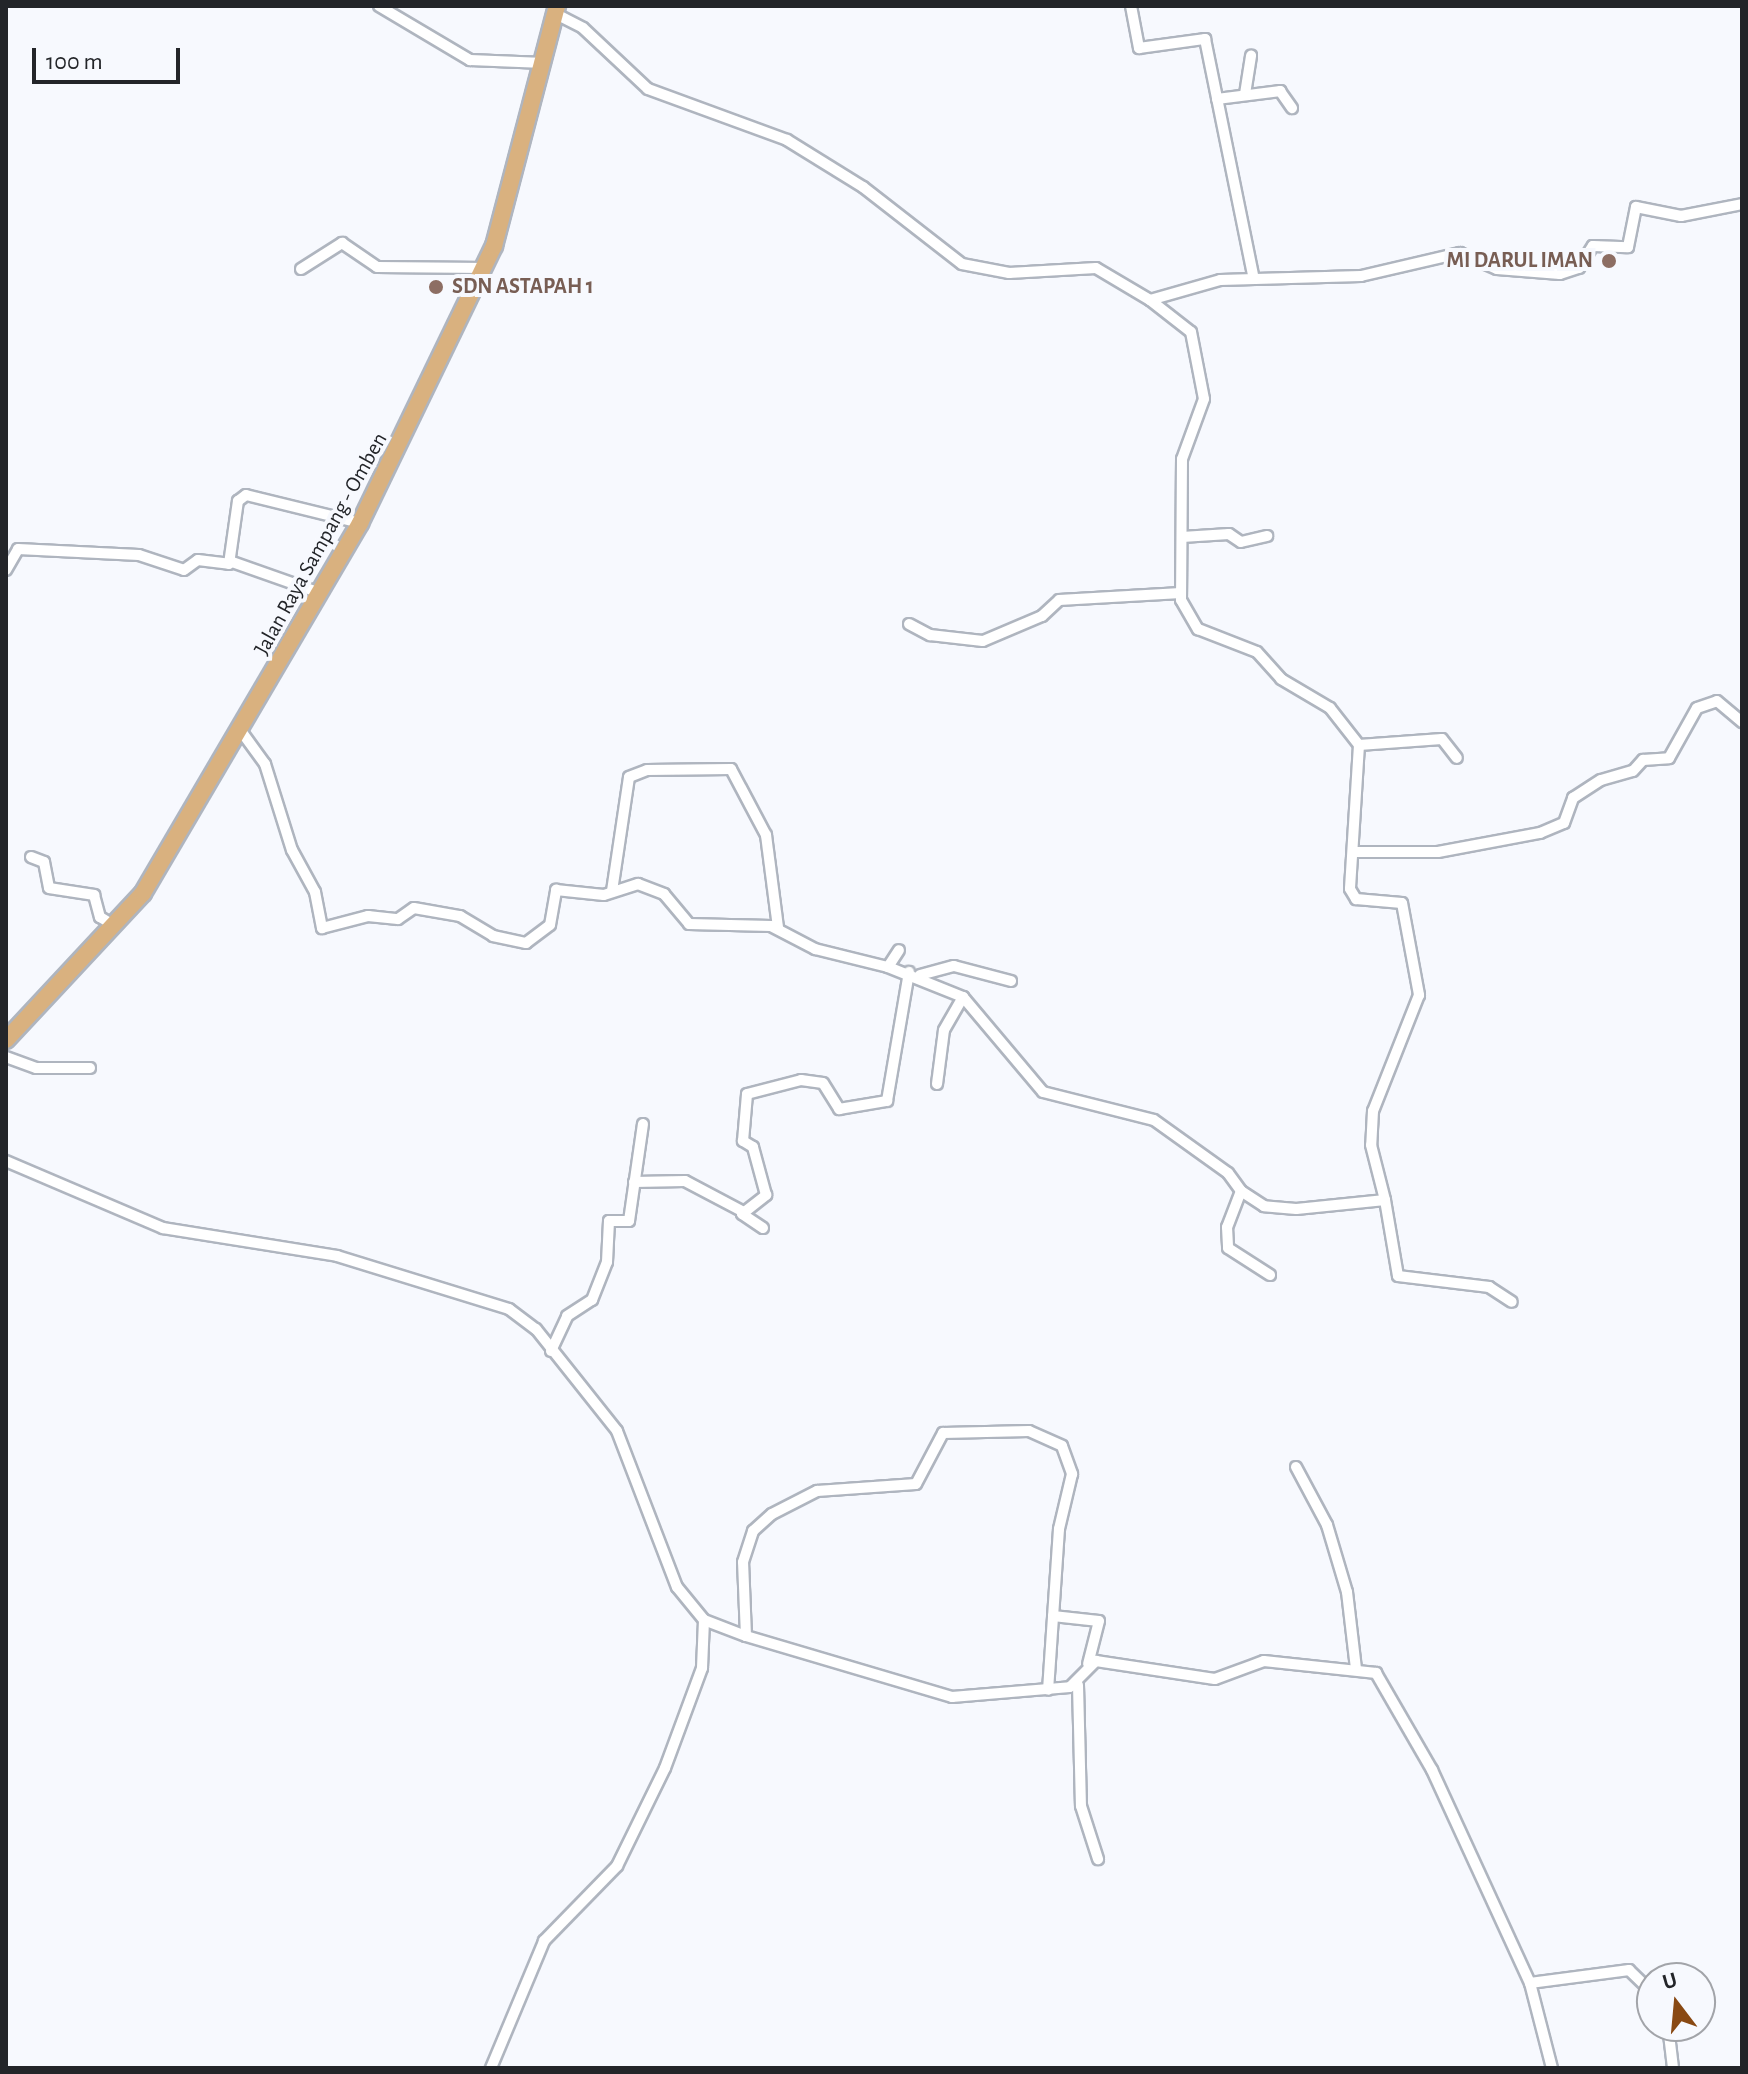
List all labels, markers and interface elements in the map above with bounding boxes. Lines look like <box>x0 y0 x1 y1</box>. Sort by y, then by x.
scale bar <box>36 32 184 82</box>
text: 100 m <box>46 50 103 74</box>
place label: MI DARUL IMAN <box>1446 248 1593 274</box>
marker: MI DARUL IMAN <box>1600 252 1618 270</box>
place label: SDN ASTAPAH 1 <box>452 274 594 300</box>
marker: SDN ASTAPAH 1 <box>427 278 445 296</box>
street label: Jalan Raya Sampang - Omben <box>249 428 393 660</box>
north arrow <box>1636 1962 1716 2042</box>
text: U <box>1660 1968 1680 1993</box>

